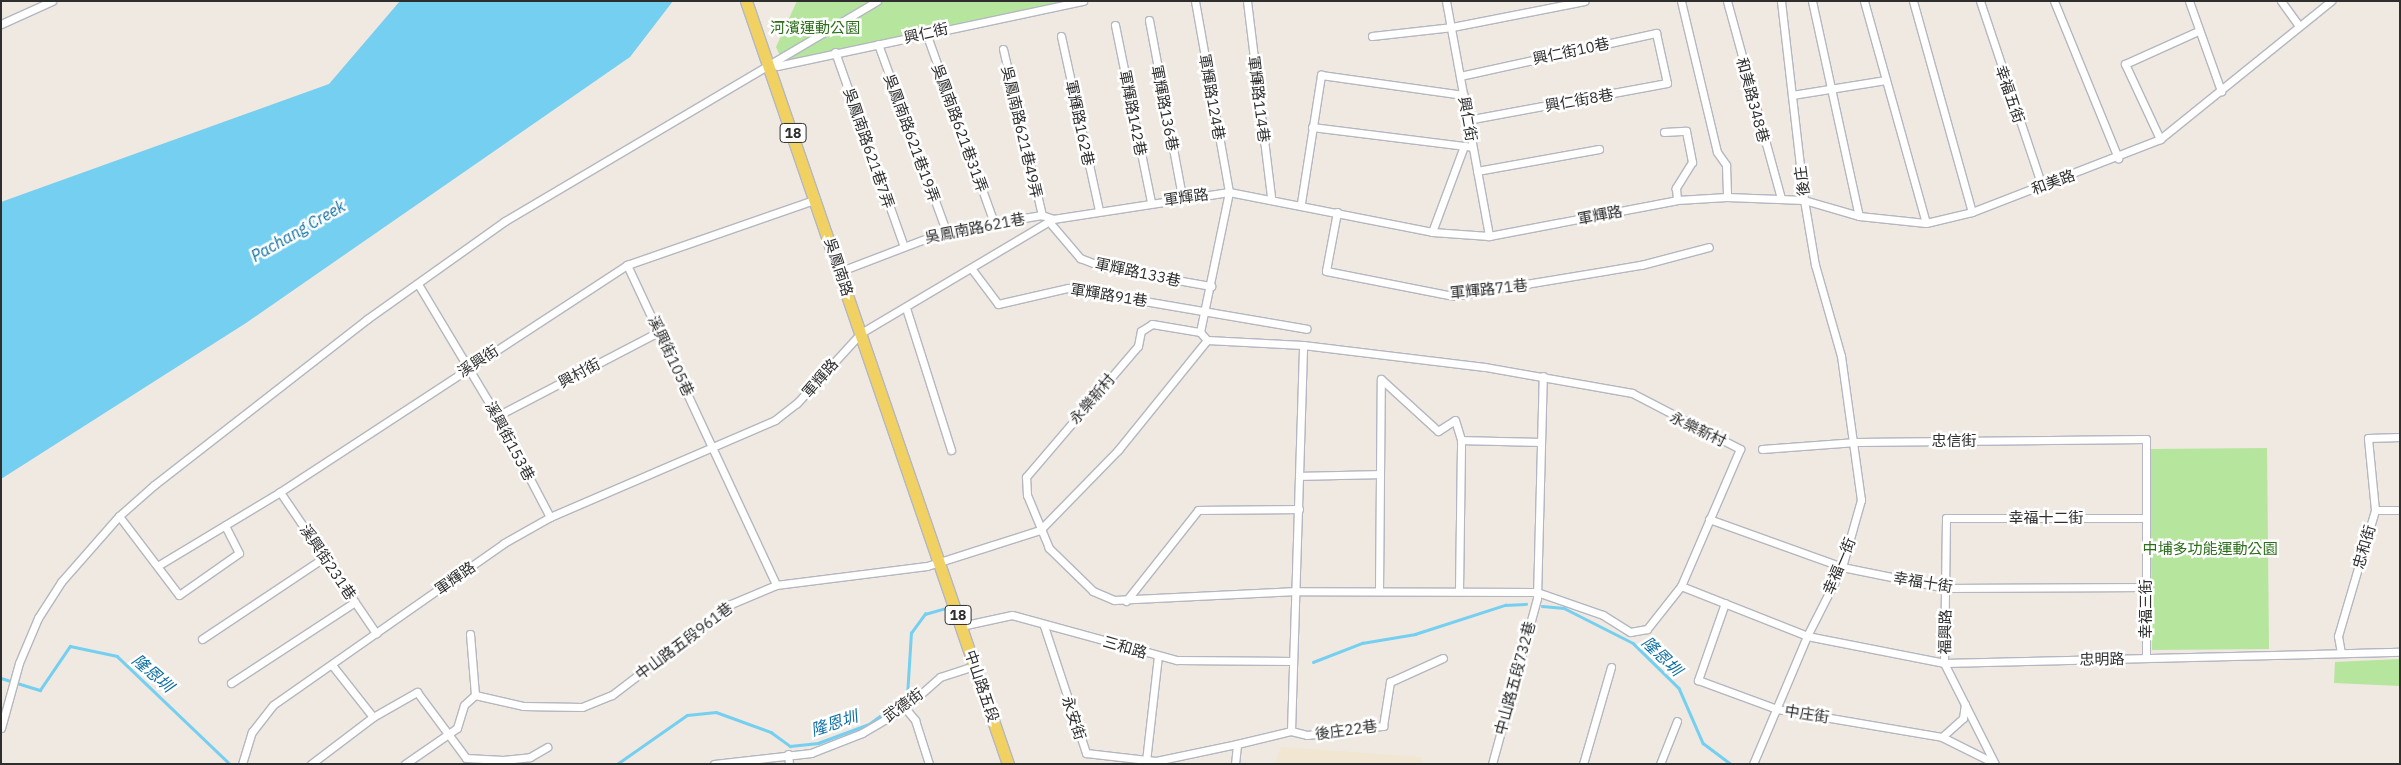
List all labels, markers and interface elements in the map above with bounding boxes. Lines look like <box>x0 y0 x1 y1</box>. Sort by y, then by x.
park label: 河濱運動公園 <box>770 19 860 37</box>
street label: 興仁街 <box>902 19 950 47</box>
street label: 興仁街10巷 <box>1531 34 1611 68</box>
street label: 軍輝路124巷 <box>1196 53 1228 141</box>
street label: 軍輝路114巷 <box>1245 55 1273 143</box>
street label: 和美路348巷 <box>1733 56 1773 144</box>
street label: 吳鳳南路621巷31弄 <box>928 61 992 195</box>
street label: 幸福五街 <box>1992 63 2028 125</box>
street label: 吳鳳南路621巷49弄 <box>998 64 1046 200</box>
street label: 軍輝路136巷 <box>1148 64 1182 152</box>
street label: 軍輝路142巷 <box>1116 69 1150 157</box>
street label: 吳鳳南路621巷19弄 <box>880 71 944 205</box>
street label: 軍輝路162巷 <box>1062 79 1098 167</box>
street label: 興仁街8巷 <box>1543 85 1615 115</box>
street label: 吳鳳南路621巷7弄 <box>840 86 898 210</box>
street label: 興仁街 <box>1455 95 1481 143</box>
road number: 18 <box>779 122 807 144</box>
street label: 後庄 <box>1791 165 1813 197</box>
street label: 和美路 <box>2029 166 2077 198</box>
street label: 軍輝路 <box>1162 185 1210 209</box>
water label: Pachang Creek <box>247 196 349 266</box>
street label: 軍輝路 <box>1576 202 1624 228</box>
street label: 吳鳳南路621巷 <box>923 209 1027 247</box>
street label: 吳鳳南路 <box>821 236 857 298</box>
street label: 軍輝路133巷 <box>1094 254 1182 290</box>
street label: 軍輝路71巷 <box>1449 276 1529 302</box>
street label: 軍輝路91巷 <box>1069 280 1149 310</box>
street label: 溪興街105巷 <box>644 313 698 399</box>
street label: 溪興街 <box>454 341 502 381</box>
street label: 興村街 <box>555 354 603 392</box>
street label: 軍輝路 <box>798 355 842 401</box>
street label: 永樂新村 <box>1066 370 1118 428</box>
street label: 溪興街153巷 <box>482 398 538 484</box>
street label: 永樂新村 <box>1667 408 1729 450</box>
street label: 忠信街 <box>1932 432 1976 450</box>
street label: 幸福十二街 <box>2009 509 2083 527</box>
street label: 溪興街231巷 <box>296 521 360 603</box>
street label: 忠和街 <box>2349 523 2379 571</box>
street label: 幸福一街 <box>1819 535 1859 597</box>
park label: 中埔多功能運動公園 <box>2143 540 2277 558</box>
street label: 軍輝路 <box>431 558 479 598</box>
street label: 幸福十街 <box>1892 568 1954 596</box>
street label: 幸福三街 <box>2137 579 2155 639</box>
street label: 中山路五段961巷 <box>632 599 736 683</box>
road number: 18 <box>944 604 972 626</box>
street label: 福興路 <box>1936 609 1954 655</box>
street label: 中山路五段732巷 <box>1491 619 1539 737</box>
street label: 三和路 <box>1101 632 1149 662</box>
water label: 隆恩圳 <box>1638 632 1686 680</box>
street label: 中山路五段 <box>961 648 1003 724</box>
water label: 隆恩圳 <box>129 650 177 696</box>
street label: 忠明路 <box>2079 650 2125 668</box>
street label: 武德街 <box>880 684 926 726</box>
street label: 永安街 <box>1058 694 1090 742</box>
street label: 中庄街 <box>1783 702 1831 726</box>
water label: 隆恩圳 <box>808 706 860 740</box>
street label: 後庄22巷 <box>1314 717 1378 743</box>

